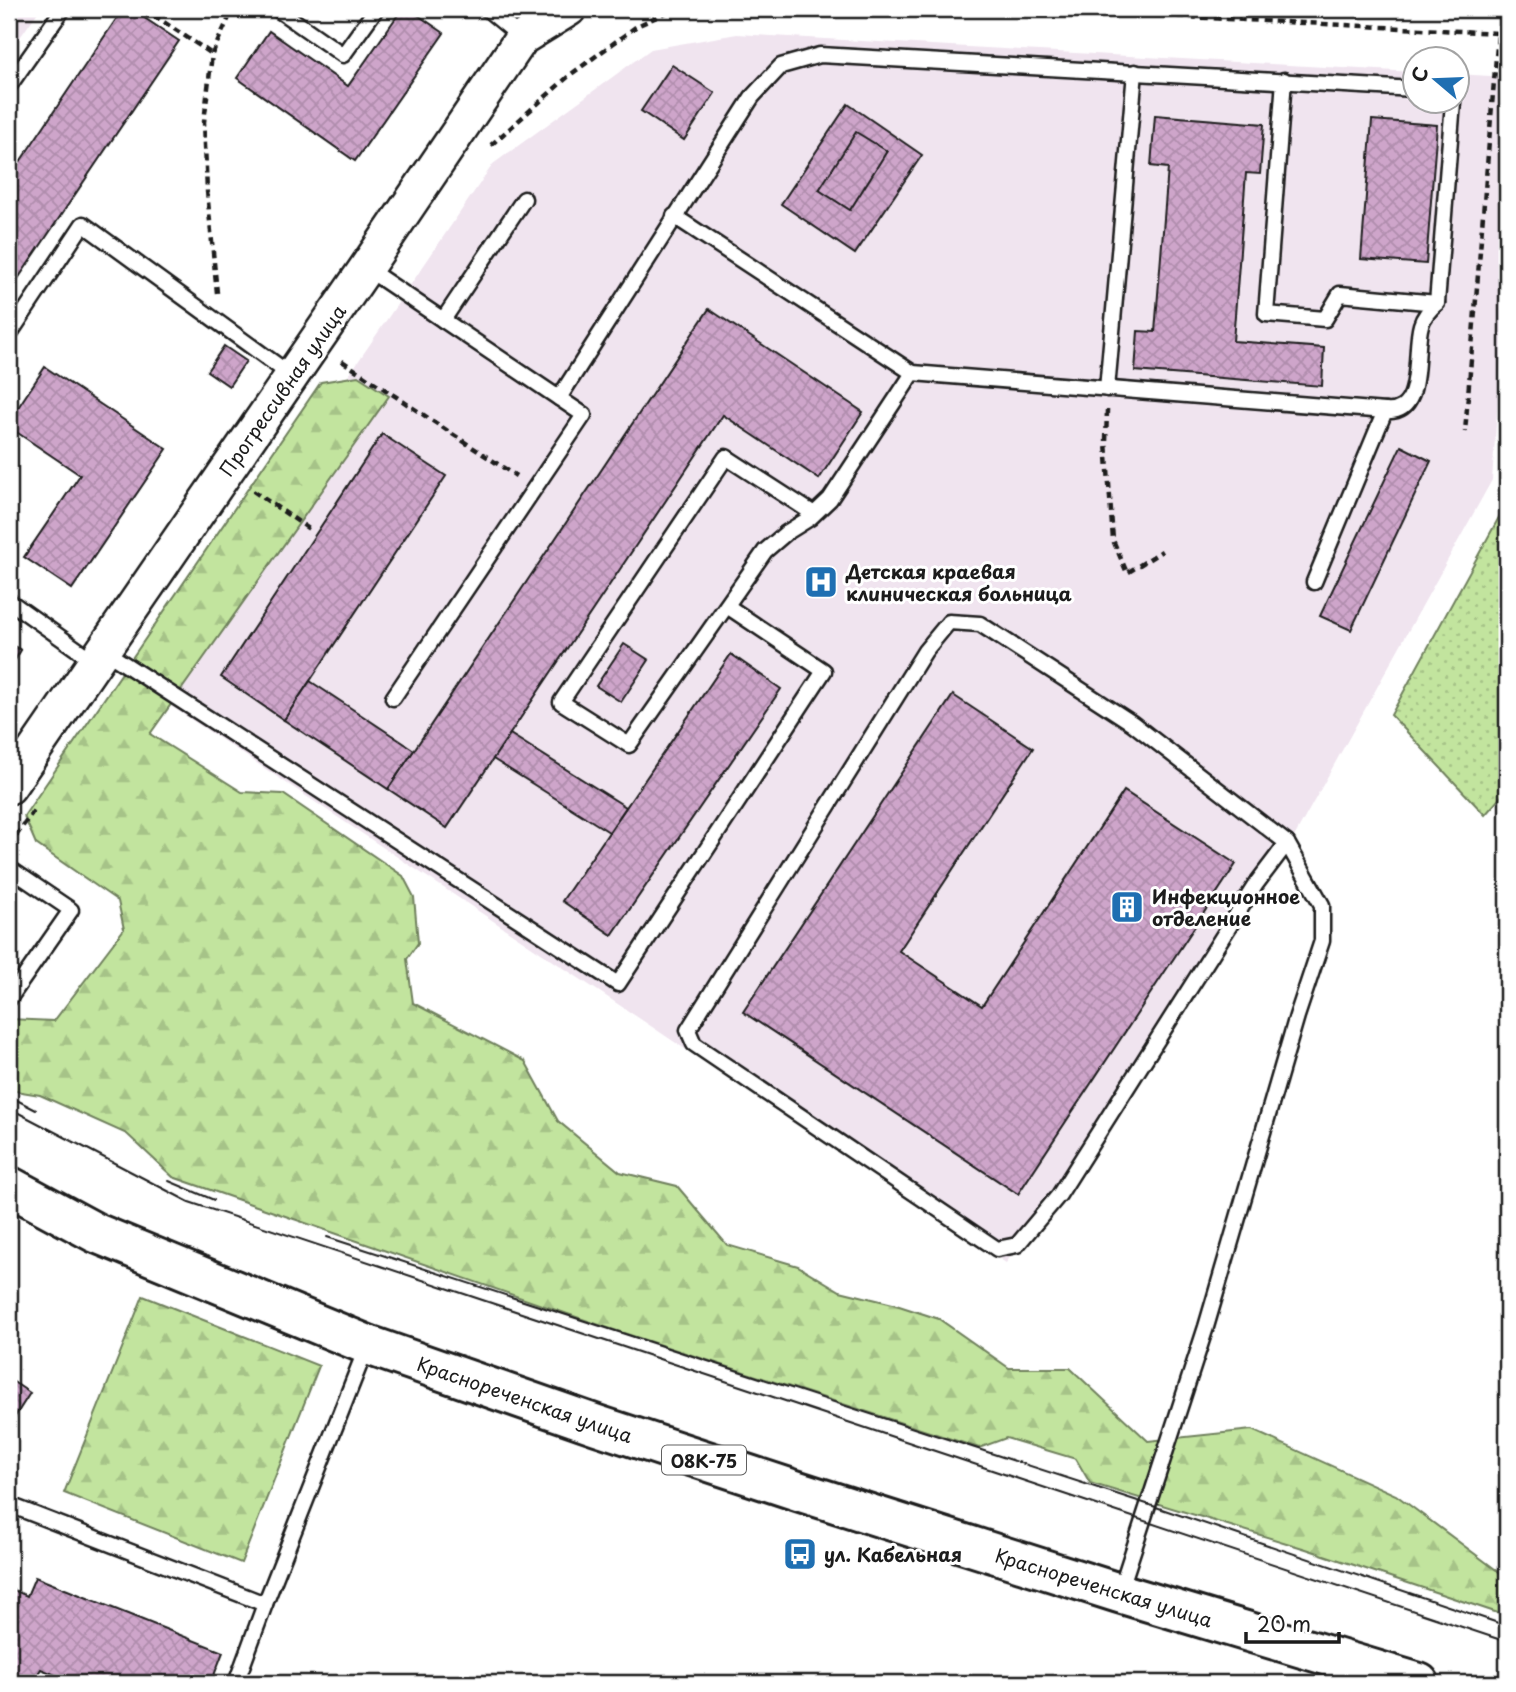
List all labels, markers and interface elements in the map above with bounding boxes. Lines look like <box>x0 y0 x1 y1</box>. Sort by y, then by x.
north arrow <box>1400 46 1470 116</box>
text: С <box>1403 63 1435 85</box>
street label: Прогрессивная улица <box>212 298 352 482</box>
place label: Детская краевая клиническая больница <box>845 557 1072 607</box>
hospital icon: Детская краевая клиническая больница <box>802 563 840 601</box>
place label: Инфекционное отделение <box>1152 882 1300 932</box>
building icon: Инфекционное отделение <box>1108 888 1146 926</box>
street label: Краснореченская улица <box>414 1349 636 1449</box>
road number: 08К-75 <box>662 1446 746 1475</box>
bus stop icon: ул. Кабельная <box>781 1535 819 1573</box>
place label: ул. Кабельная <box>824 1540 962 1568</box>
street label: Краснореченская улица <box>992 1541 1216 1633</box>
scale bar <box>1246 1601 1339 1645</box>
text: 20 m <box>1257 1607 1311 1639</box>

